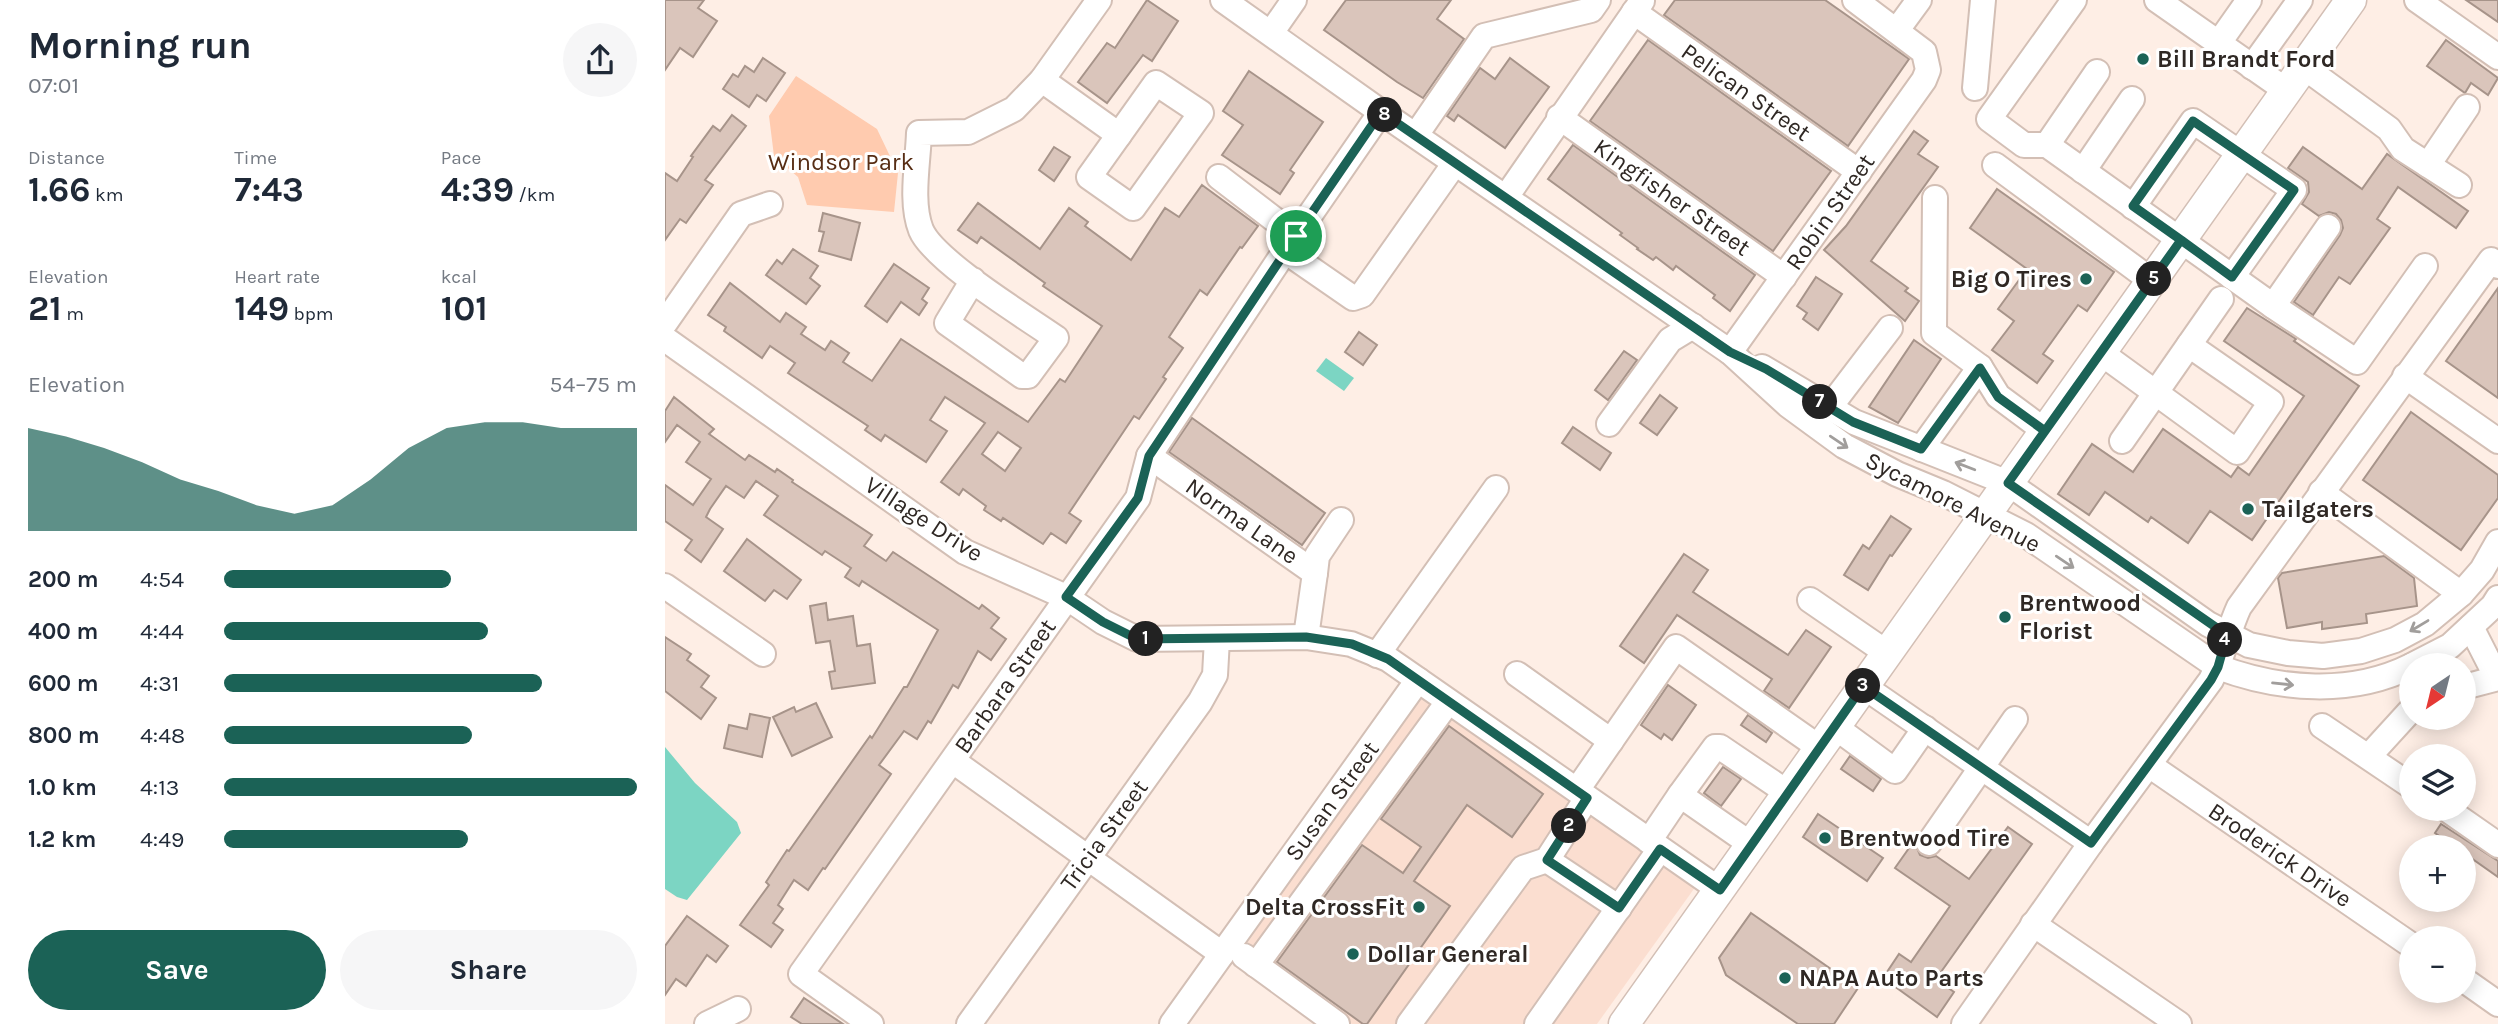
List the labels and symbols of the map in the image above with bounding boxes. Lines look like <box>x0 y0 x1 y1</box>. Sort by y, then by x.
street label: Pelican Street <box>1676 37 1816 147</box>
place label: Bill Brandt Ford <box>2157 45 2335 73</box>
marker: Bill Brandt Ford <box>2135 51 2151 67</box>
pin: 8 <box>1367 97 1403 132</box>
street label: Kingfisher Street <box>1588 133 1756 261</box>
park label: Windsor Park <box>768 148 914 176</box>
street label: Robin Street <box>1780 149 1880 275</box>
pin <box>1266 206 1326 266</box>
pin: 5 <box>2137 262 2171 296</box>
place label: Big O Tires <box>1951 265 2072 293</box>
marker: Big O Tires <box>2078 271 2094 287</box>
pin: 7 <box>1803 384 1837 420</box>
one-way arrow <box>1829 435 1848 449</box>
street label: Sycamore Avenue <box>1861 446 2045 558</box>
one-way arrow <box>1954 459 1976 472</box>
street label: Village Drive <box>860 471 988 567</box>
street label: Norma Lane <box>1180 472 1304 570</box>
place label: Tailgaters <box>2262 495 2374 523</box>
marker: Tailgaters <box>2240 501 2256 517</box>
one-way arrow <box>2055 555 2074 569</box>
place label: Brentwood Florist <box>2019 589 2141 645</box>
marker: Brentwood Florist <box>1997 609 2013 625</box>
street label: Barbara Street <box>948 613 1062 759</box>
one-way arrow <box>2409 620 2429 634</box>
pin: 1 <box>1128 622 1163 656</box>
pin: 4 <box>2207 622 2243 658</box>
north arrow <box>2399 653 2476 730</box>
pin: 3 <box>1845 668 1881 704</box>
one-way arrow <box>2272 678 2294 691</box>
street label: Susan Street <box>1279 736 1385 866</box>
street label: Tricia Street <box>1054 774 1154 896</box>
street label: Broderick Drive <box>2203 797 2357 913</box>
pin: 2 <box>1551 808 1587 844</box>
place label: Brentwood Tire <box>1839 824 2010 852</box>
marker: Brentwood Tire <box>1817 830 1833 846</box>
place label: Delta CrossFit <box>1245 893 1405 921</box>
marker: Delta CrossFit <box>1411 899 1427 915</box>
place label: Dollar General <box>1367 940 1529 968</box>
marker: Dollar General <box>1345 946 1361 962</box>
place label: NAPA Auto Parts <box>1799 964 1984 992</box>
marker: NAPA Auto Parts <box>1777 970 1793 986</box>

